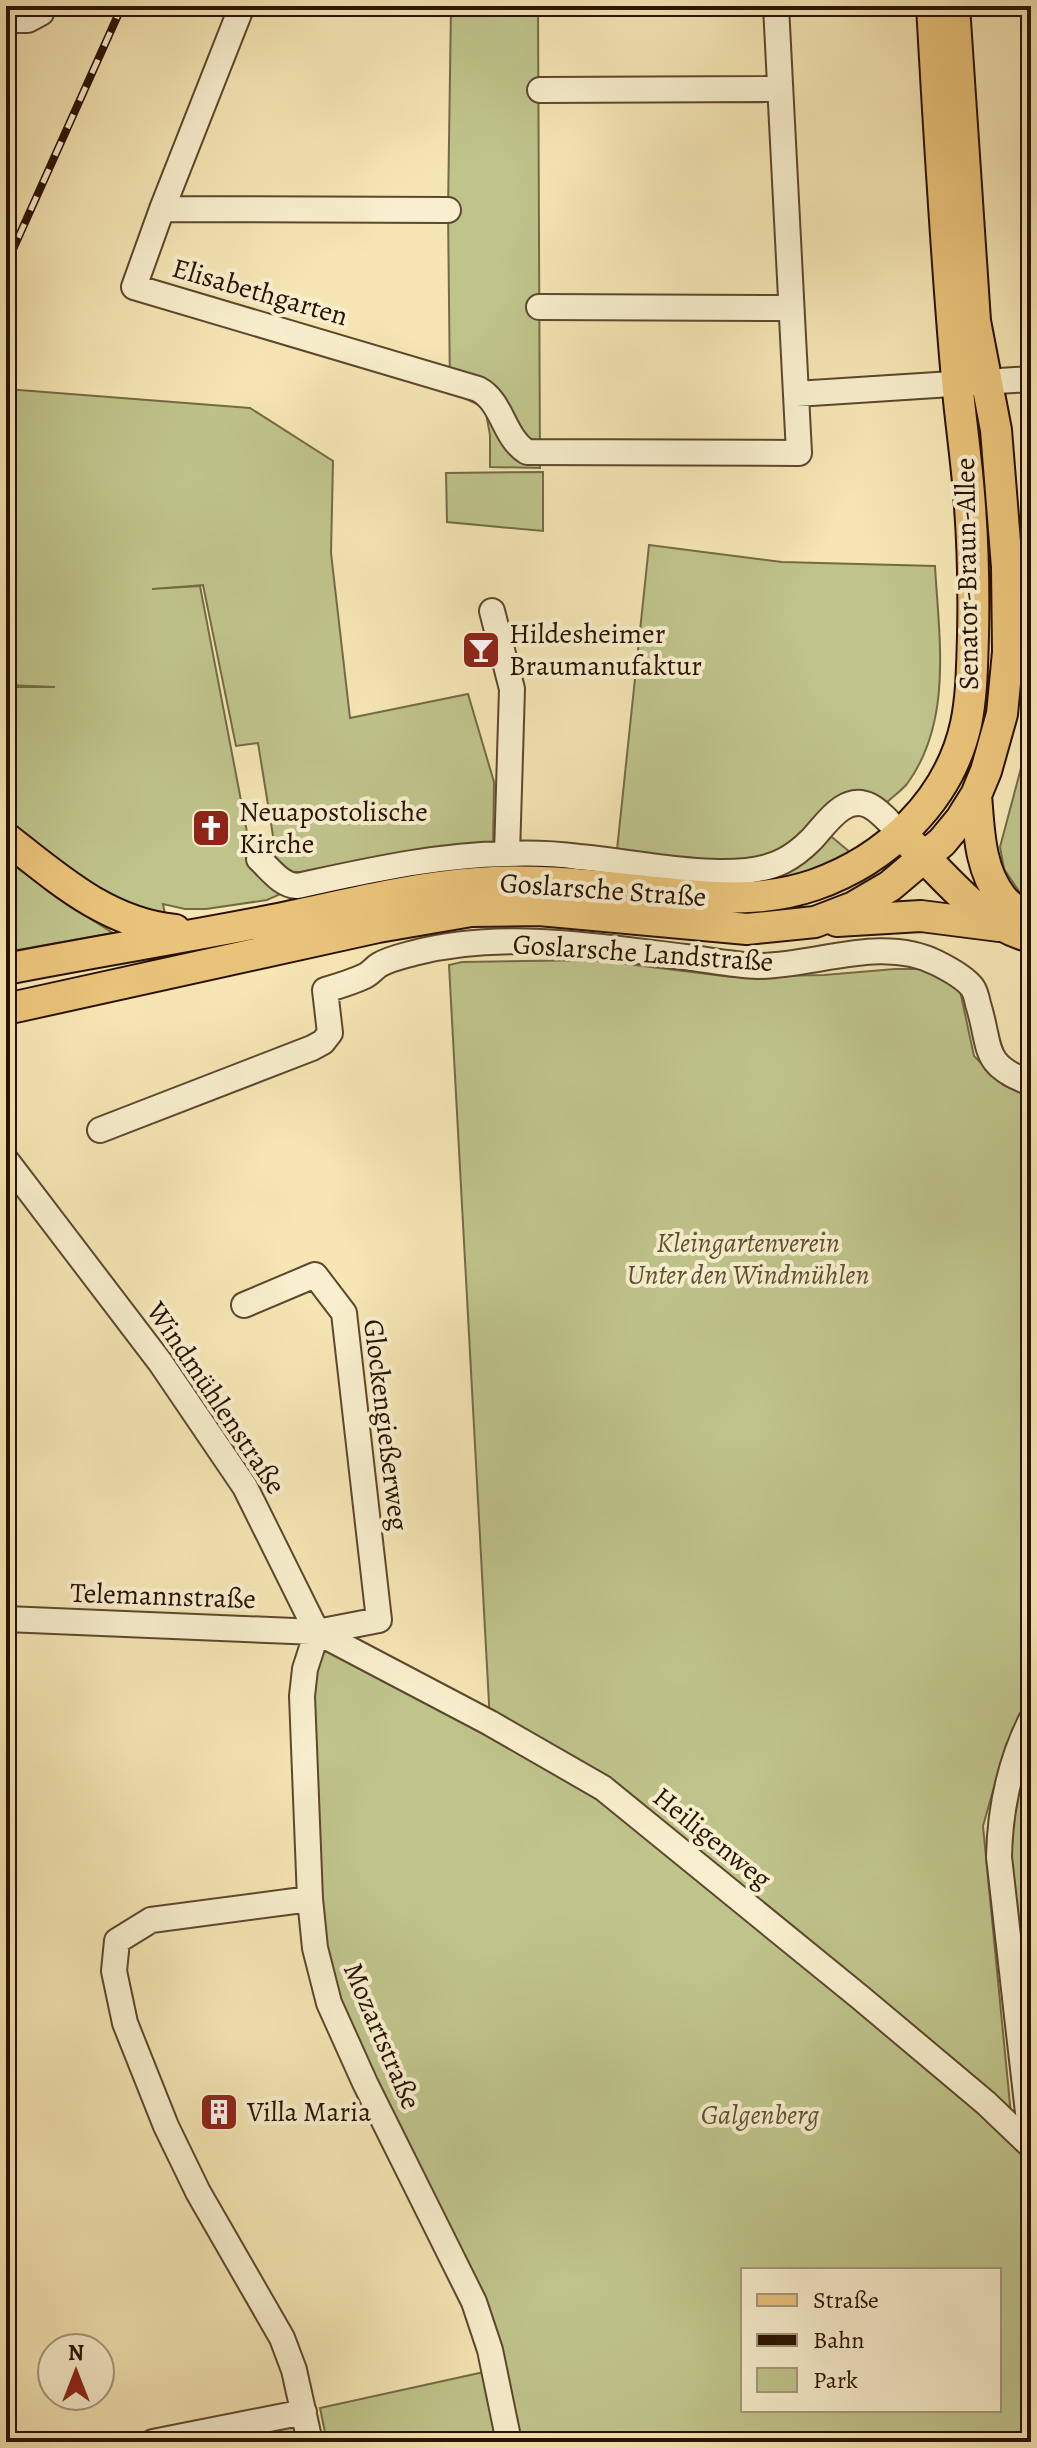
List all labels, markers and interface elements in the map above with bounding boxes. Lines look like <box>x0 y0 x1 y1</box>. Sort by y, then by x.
street label: Elisabethgarten <box>168 249 352 335</box>
street label: Senator-Braun-Allee <box>946 457 988 691</box>
place label: Hildesheimer Braumanufaktur <box>509 615 702 685</box>
bar icon: Hildesheimer Braumanufaktur <box>460 629 502 671</box>
place label: Neuapostolische Kirche <box>239 793 428 863</box>
church icon: Neuapostolische Kirche <box>190 807 232 849</box>
street label: Goslarsche Straße <box>499 864 707 916</box>
street label: Goslarsche Landstraße <box>512 925 774 981</box>
park label: Kleingartenverein Unter den Windmühlen <box>627 1224 869 1294</box>
street label: Windmühlenstraße <box>137 1294 295 1502</box>
street label: Glockengießerweg <box>354 1317 418 1533</box>
street label: Telemannstraße <box>70 1574 256 1618</box>
street label: Heiligenweg <box>645 1778 779 1898</box>
street label: Mozartstraße <box>334 1957 430 2115</box>
building icon: Villa Maria <box>198 2091 240 2133</box>
place label: Villa Maria <box>246 2093 371 2131</box>
park label: Galgenberg <box>701 2096 820 2134</box>
legend <box>741 2268 1001 2412</box>
text: Straße <box>813 2284 879 2316</box>
text: Bahn <box>813 2324 864 2356</box>
north arrow <box>36 2332 116 2412</box>
text: N <box>68 2338 84 2368</box>
text: Park <box>813 2364 858 2396</box>

